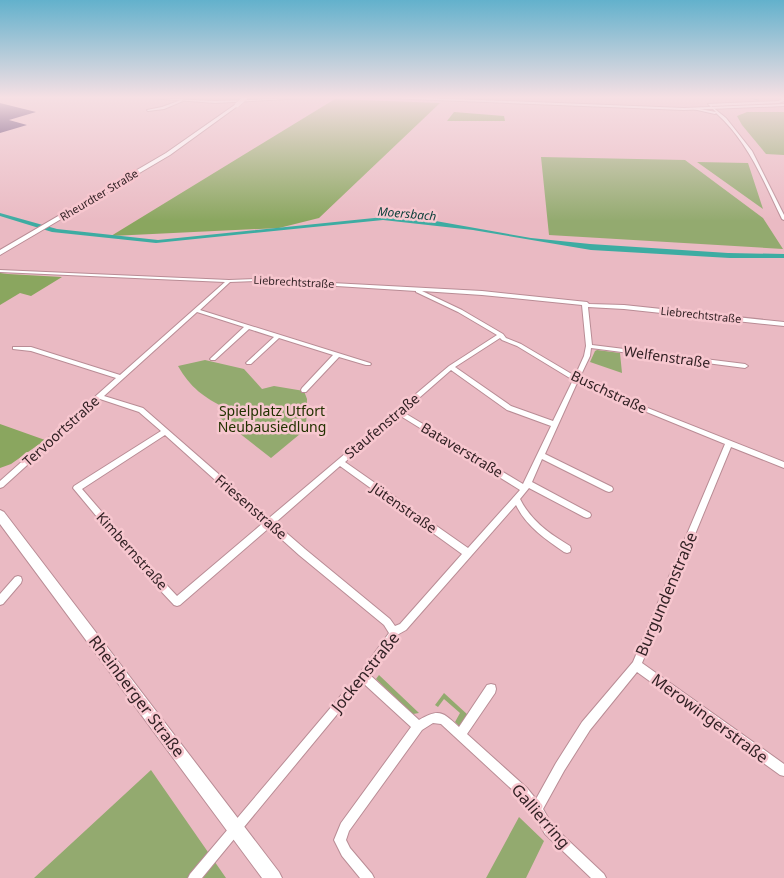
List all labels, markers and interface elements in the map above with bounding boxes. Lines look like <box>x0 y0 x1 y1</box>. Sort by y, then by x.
street label: Rheurdter Straße <box>57 165 141 224</box>
water label: Moersbach <box>377 202 437 225</box>
street label: Liebrechtstraße <box>253 272 335 291</box>
street label: Liebrechtstraße <box>660 303 742 326</box>
street label: Welfenstraße <box>622 341 712 372</box>
street label: Buschstraße <box>568 366 650 417</box>
street label: Staufenstraße <box>340 389 423 463</box>
street label: Tervoortstraße <box>18 391 103 470</box>
park label: Spielplatz Utfort Neubausiedlung <box>218 401 326 436</box>
street label: Bataverstraße <box>418 418 507 482</box>
street label: Friesenstraße <box>211 470 291 543</box>
street label: Jütenstraße <box>366 477 441 537</box>
street label: Kimbernstraße <box>92 508 172 594</box>
street label: Burgundenstraße <box>630 529 702 659</box>
street label: Jockenstraße <box>325 627 404 718</box>
street label: Rheinberger Straße <box>84 631 190 761</box>
street label: Merowingerstraße <box>647 668 773 768</box>
street label: Gallierring <box>507 779 575 853</box>

